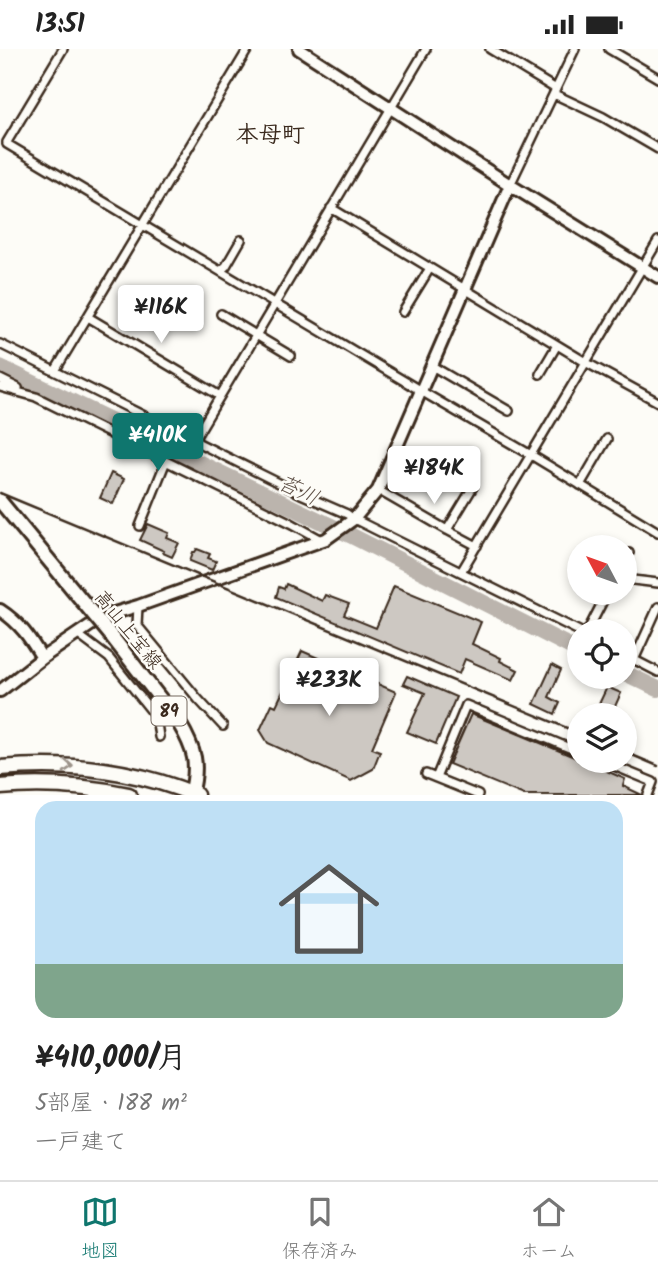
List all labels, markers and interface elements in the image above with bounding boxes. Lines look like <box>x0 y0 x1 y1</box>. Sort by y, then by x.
text: 13:51 <box>35 4 84 46</box>
district label: 本母町 <box>236 118 305 154</box>
pin: ¥116K <box>112 285 210 345</box>
text: ¥116K <box>134 290 188 326</box>
pin: ¥410K <box>109 413 207 473</box>
text: ¥410K <box>128 418 188 454</box>
pin: ¥184K <box>385 447 483 506</box>
text: ¥184K <box>403 451 465 487</box>
water label: 苔川 <box>272 467 324 515</box>
north arrow <box>567 535 637 605</box>
map controls <box>567 535 637 773</box>
street label: 高山上宝線 <box>86 584 169 677</box>
button: locate <box>567 619 637 689</box>
pin: ¥233K <box>280 659 378 718</box>
text: ¥233K <box>296 663 362 699</box>
road number: 89 <box>152 697 186 725</box>
button: layers <box>567 703 637 773</box>
one-way arrow <box>63 759 74 774</box>
icon: home <box>266 846 392 972</box>
text: ¥410,000/月 <box>35 1035 187 1083</box>
text: 5部屋 · 188 m² <box>35 1086 187 1122</box>
text: 一戸建て <box>35 1125 127 1161</box>
tab: 地図 <box>81 1193 119 1267</box>
tab: 保存済み <box>282 1193 358 1267</box>
tab: ホーム <box>520 1193 577 1267</box>

